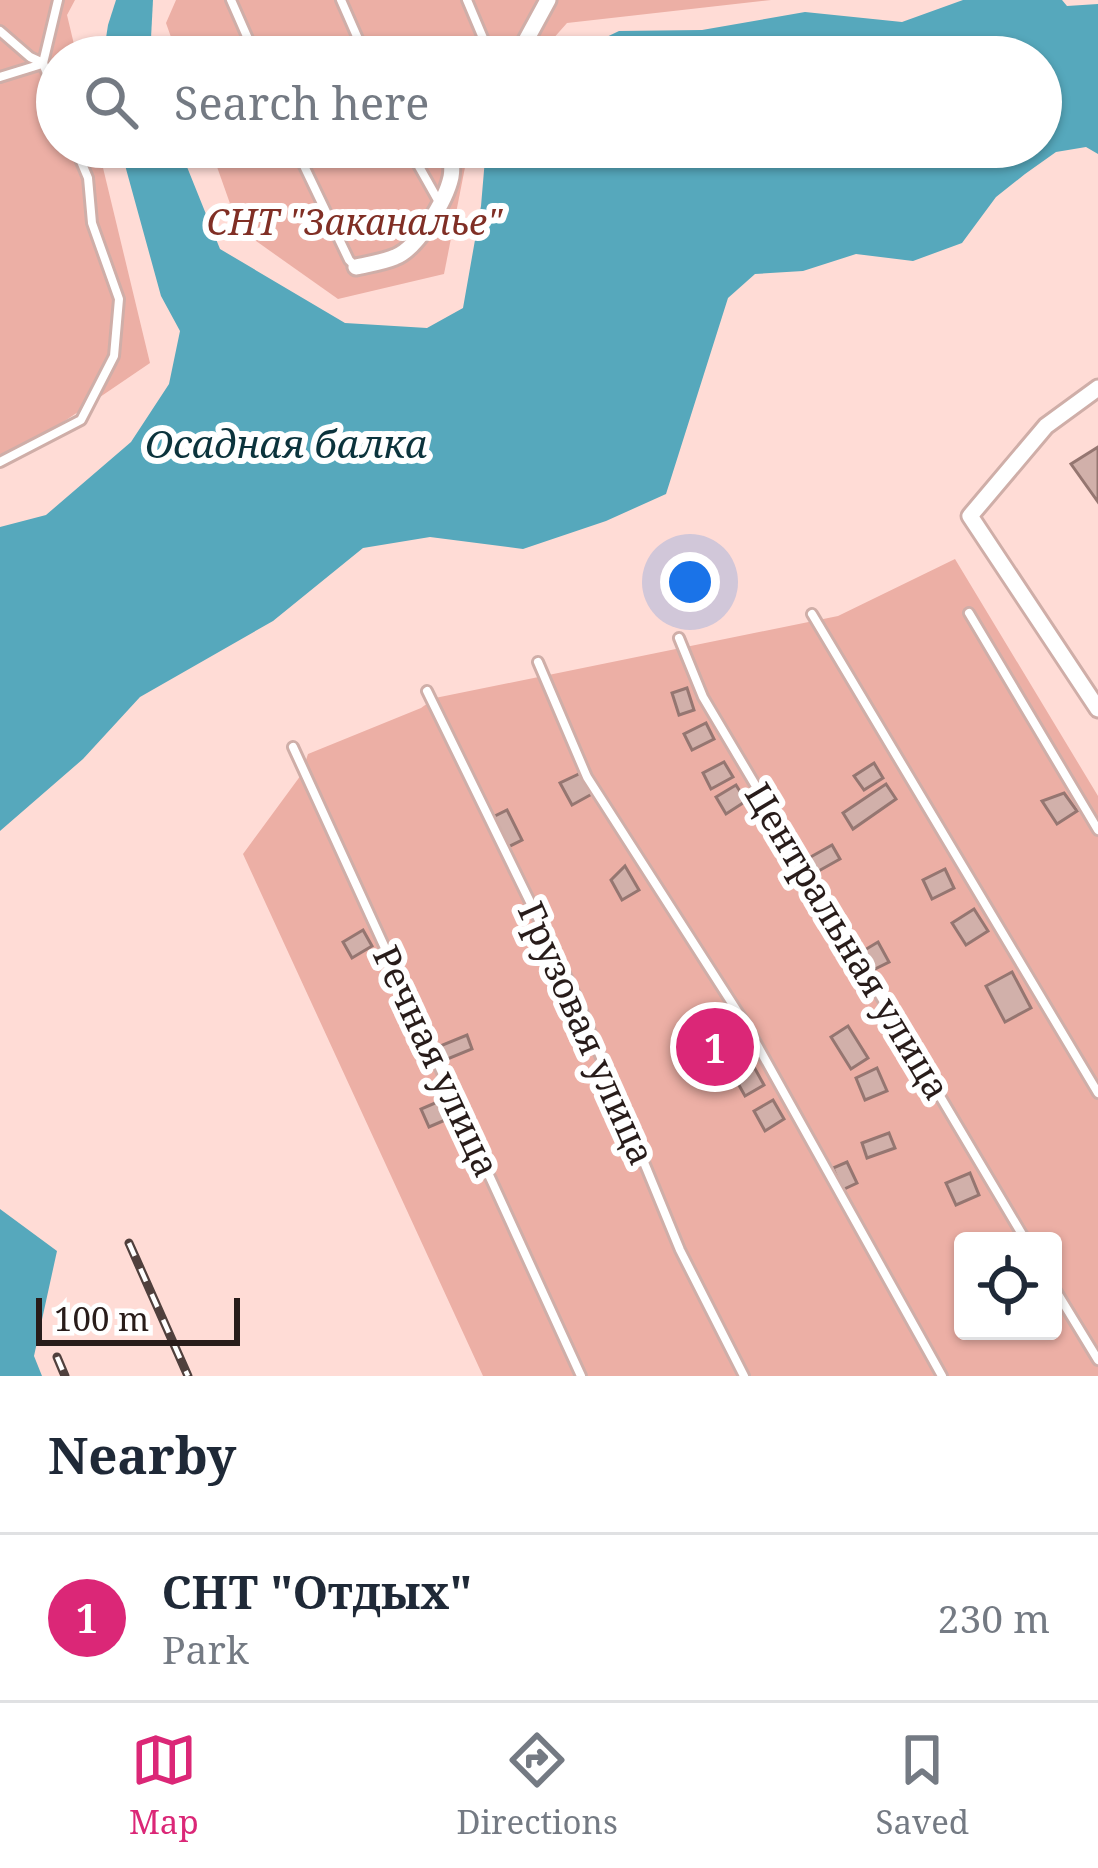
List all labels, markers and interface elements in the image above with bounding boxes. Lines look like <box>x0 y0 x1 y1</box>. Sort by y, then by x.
search box <box>36 36 1062 168</box>
icon: search <box>78 69 144 135</box>
text: Search here <box>174 72 429 133</box>
park label: СНТ "Заканалье" <box>206 197 504 246</box>
water label: Осадная балка <box>144 416 428 469</box>
your location <box>660 552 720 612</box>
street label: Центральная улица <box>734 774 962 1108</box>
street label: Грузовая улица <box>507 894 667 1172</box>
street label: Речная улица <box>362 938 512 1184</box>
pin: 1 <box>676 1002 754 1092</box>
map controls <box>954 1232 1062 1340</box>
button: locate <box>954 1232 1062 1340</box>
scale bar <box>36 1292 240 1345</box>
text: 100 m <box>54 1296 149 1341</box>
text: Nearby <box>48 1419 236 1489</box>
text: СНТ "Отдых" <box>162 1561 472 1622</box>
text: 1 <box>76 1591 98 1644</box>
text: 230 m <box>938 1591 1050 1644</box>
text: Park <box>162 1622 249 1675</box>
tab: Map <box>129 1727 199 1844</box>
tab: Directions <box>456 1727 618 1844</box>
tab: Saved <box>876 1727 969 1844</box>

